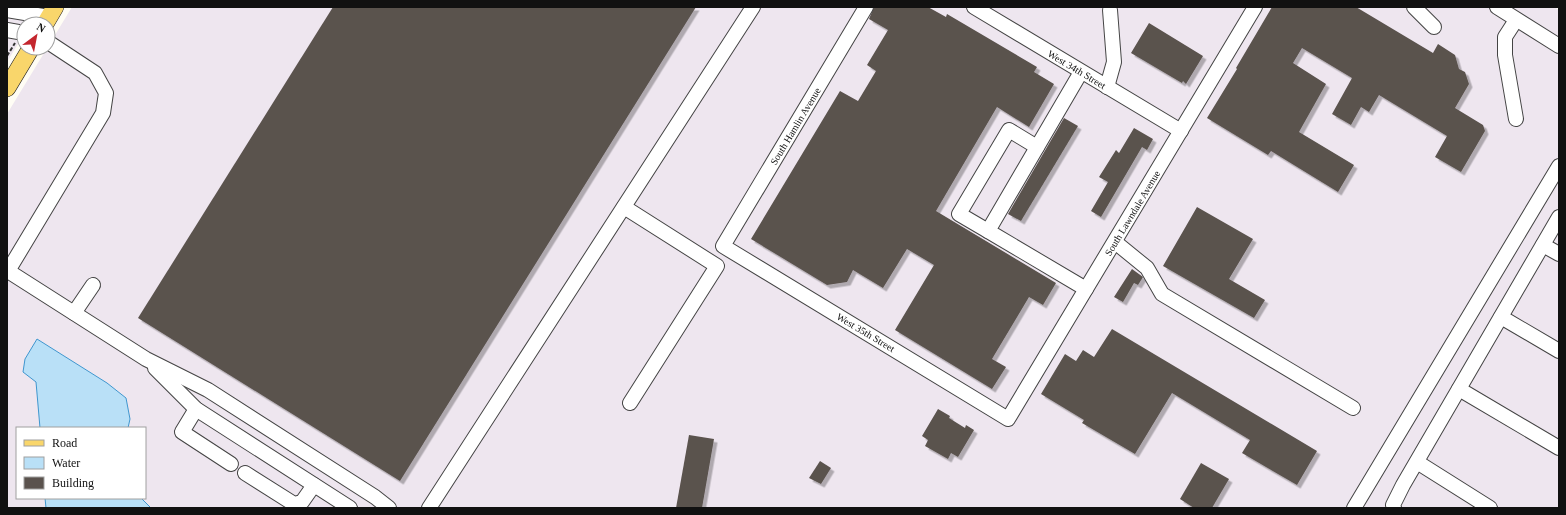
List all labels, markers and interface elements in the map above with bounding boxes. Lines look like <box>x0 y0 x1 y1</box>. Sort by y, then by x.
north arrow <box>16 16 56 56</box>
text: N <box>35 20 48 35</box>
street label: West 34th Street <box>1046 48 1108 91</box>
street label: South Hamlin Avenue <box>768 85 823 167</box>
street label: South Lawndale Avenue <box>1103 168 1163 258</box>
street label: West 35th Street <box>835 311 897 354</box>
legend <box>16 427 146 499</box>
text: Road <box>52 436 77 450</box>
text: Water <box>52 456 80 470</box>
text: Building <box>52 476 94 490</box>

